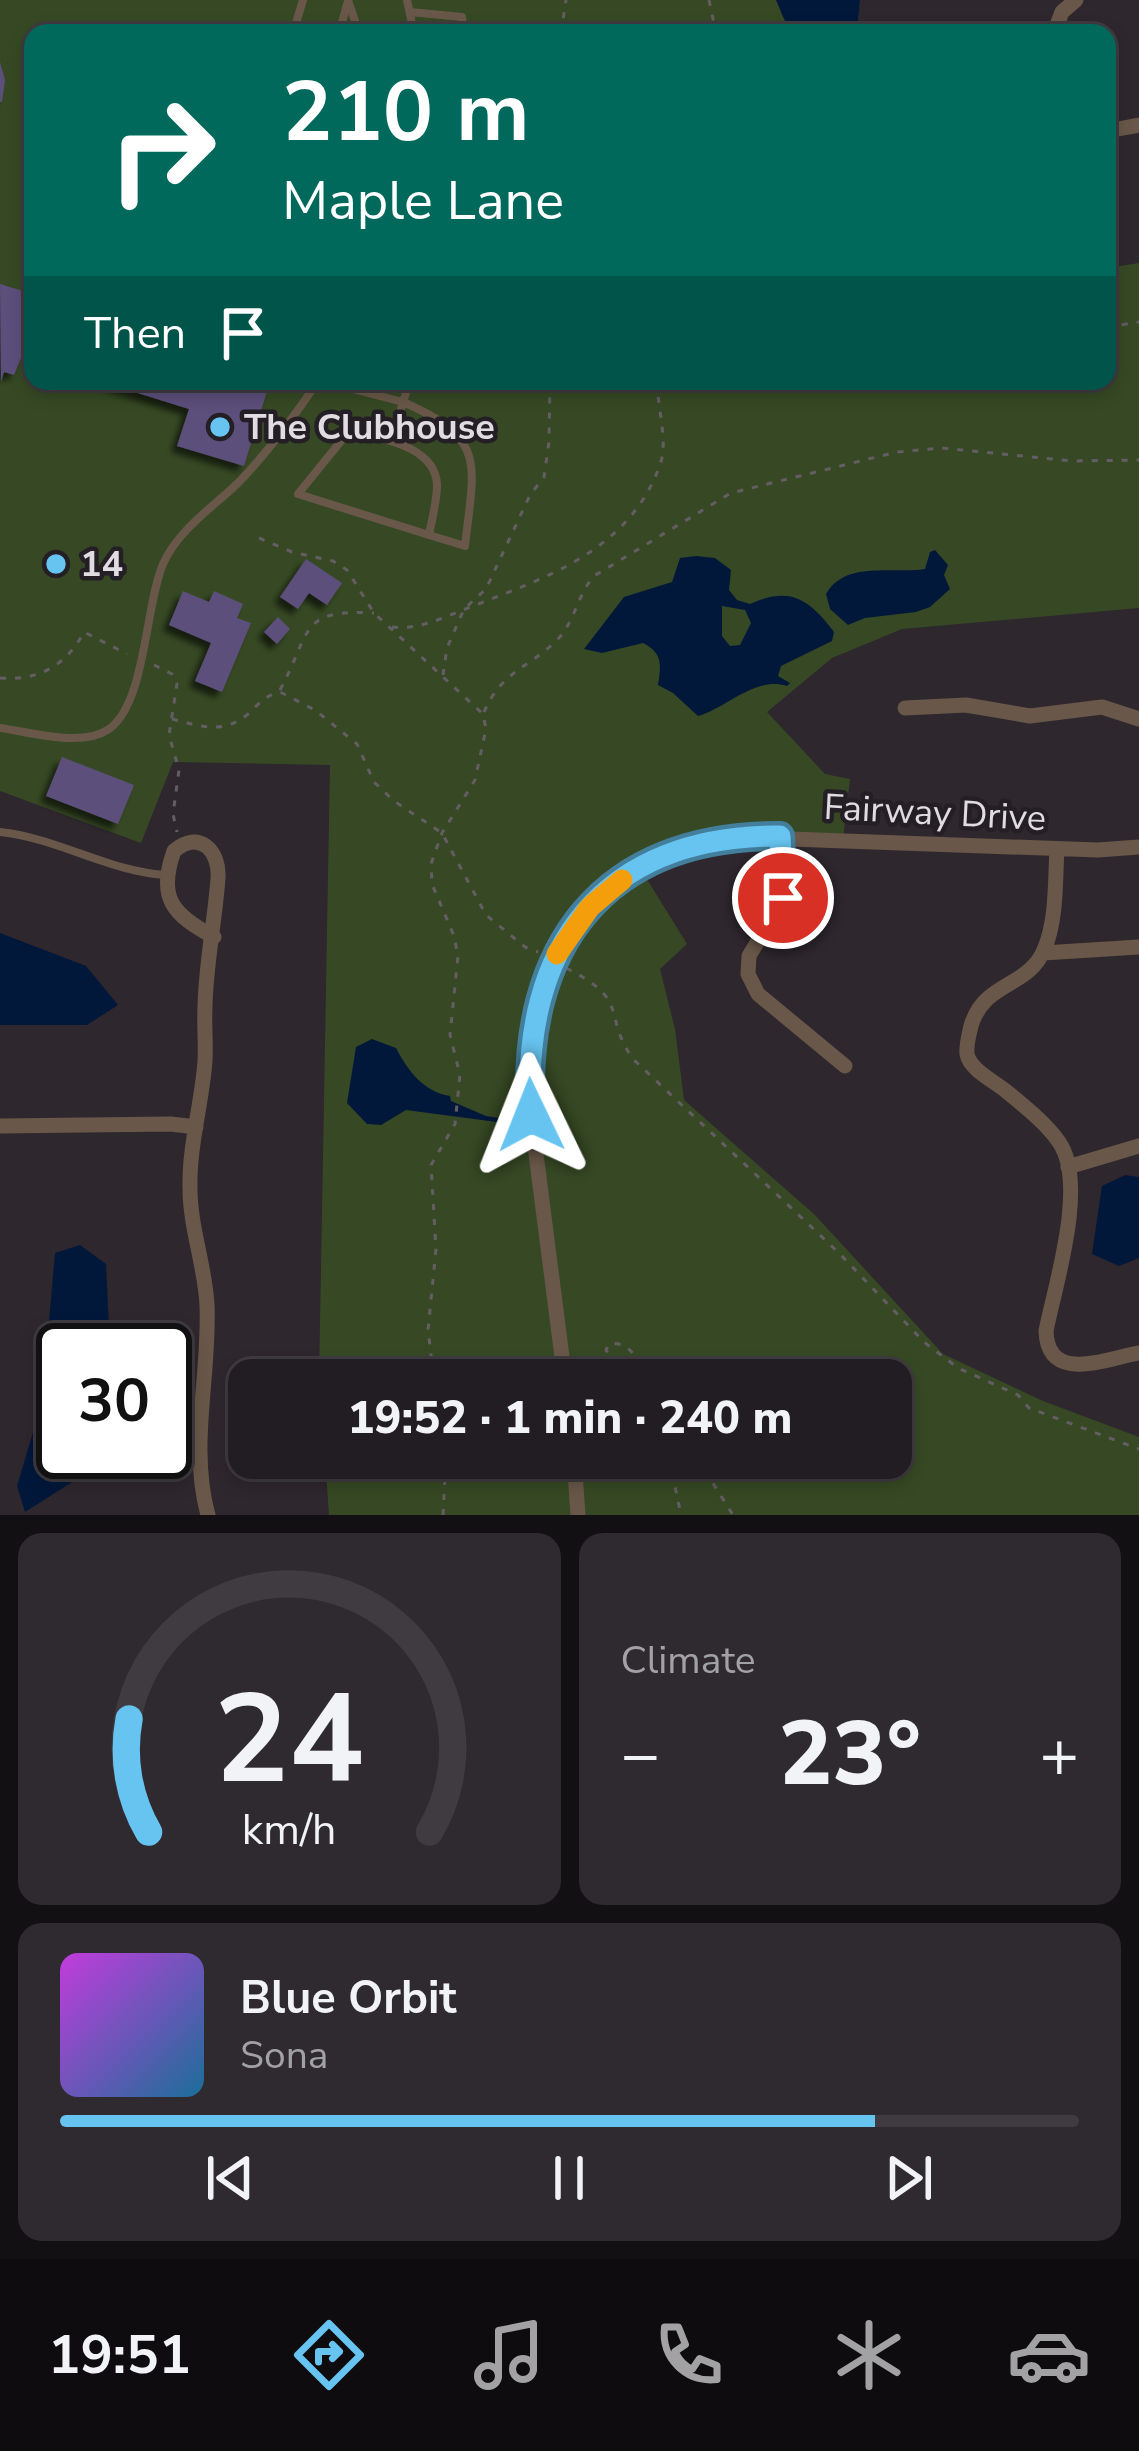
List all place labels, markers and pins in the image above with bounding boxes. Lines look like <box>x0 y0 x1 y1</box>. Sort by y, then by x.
place label: The Clubhouse <box>244 403 495 452</box>
marker: The Clubhouse <box>207 414 233 440</box>
place label: 14 <box>80 540 123 589</box>
marker: 14 <box>43 551 69 577</box>
pin <box>732 847 834 949</box>

